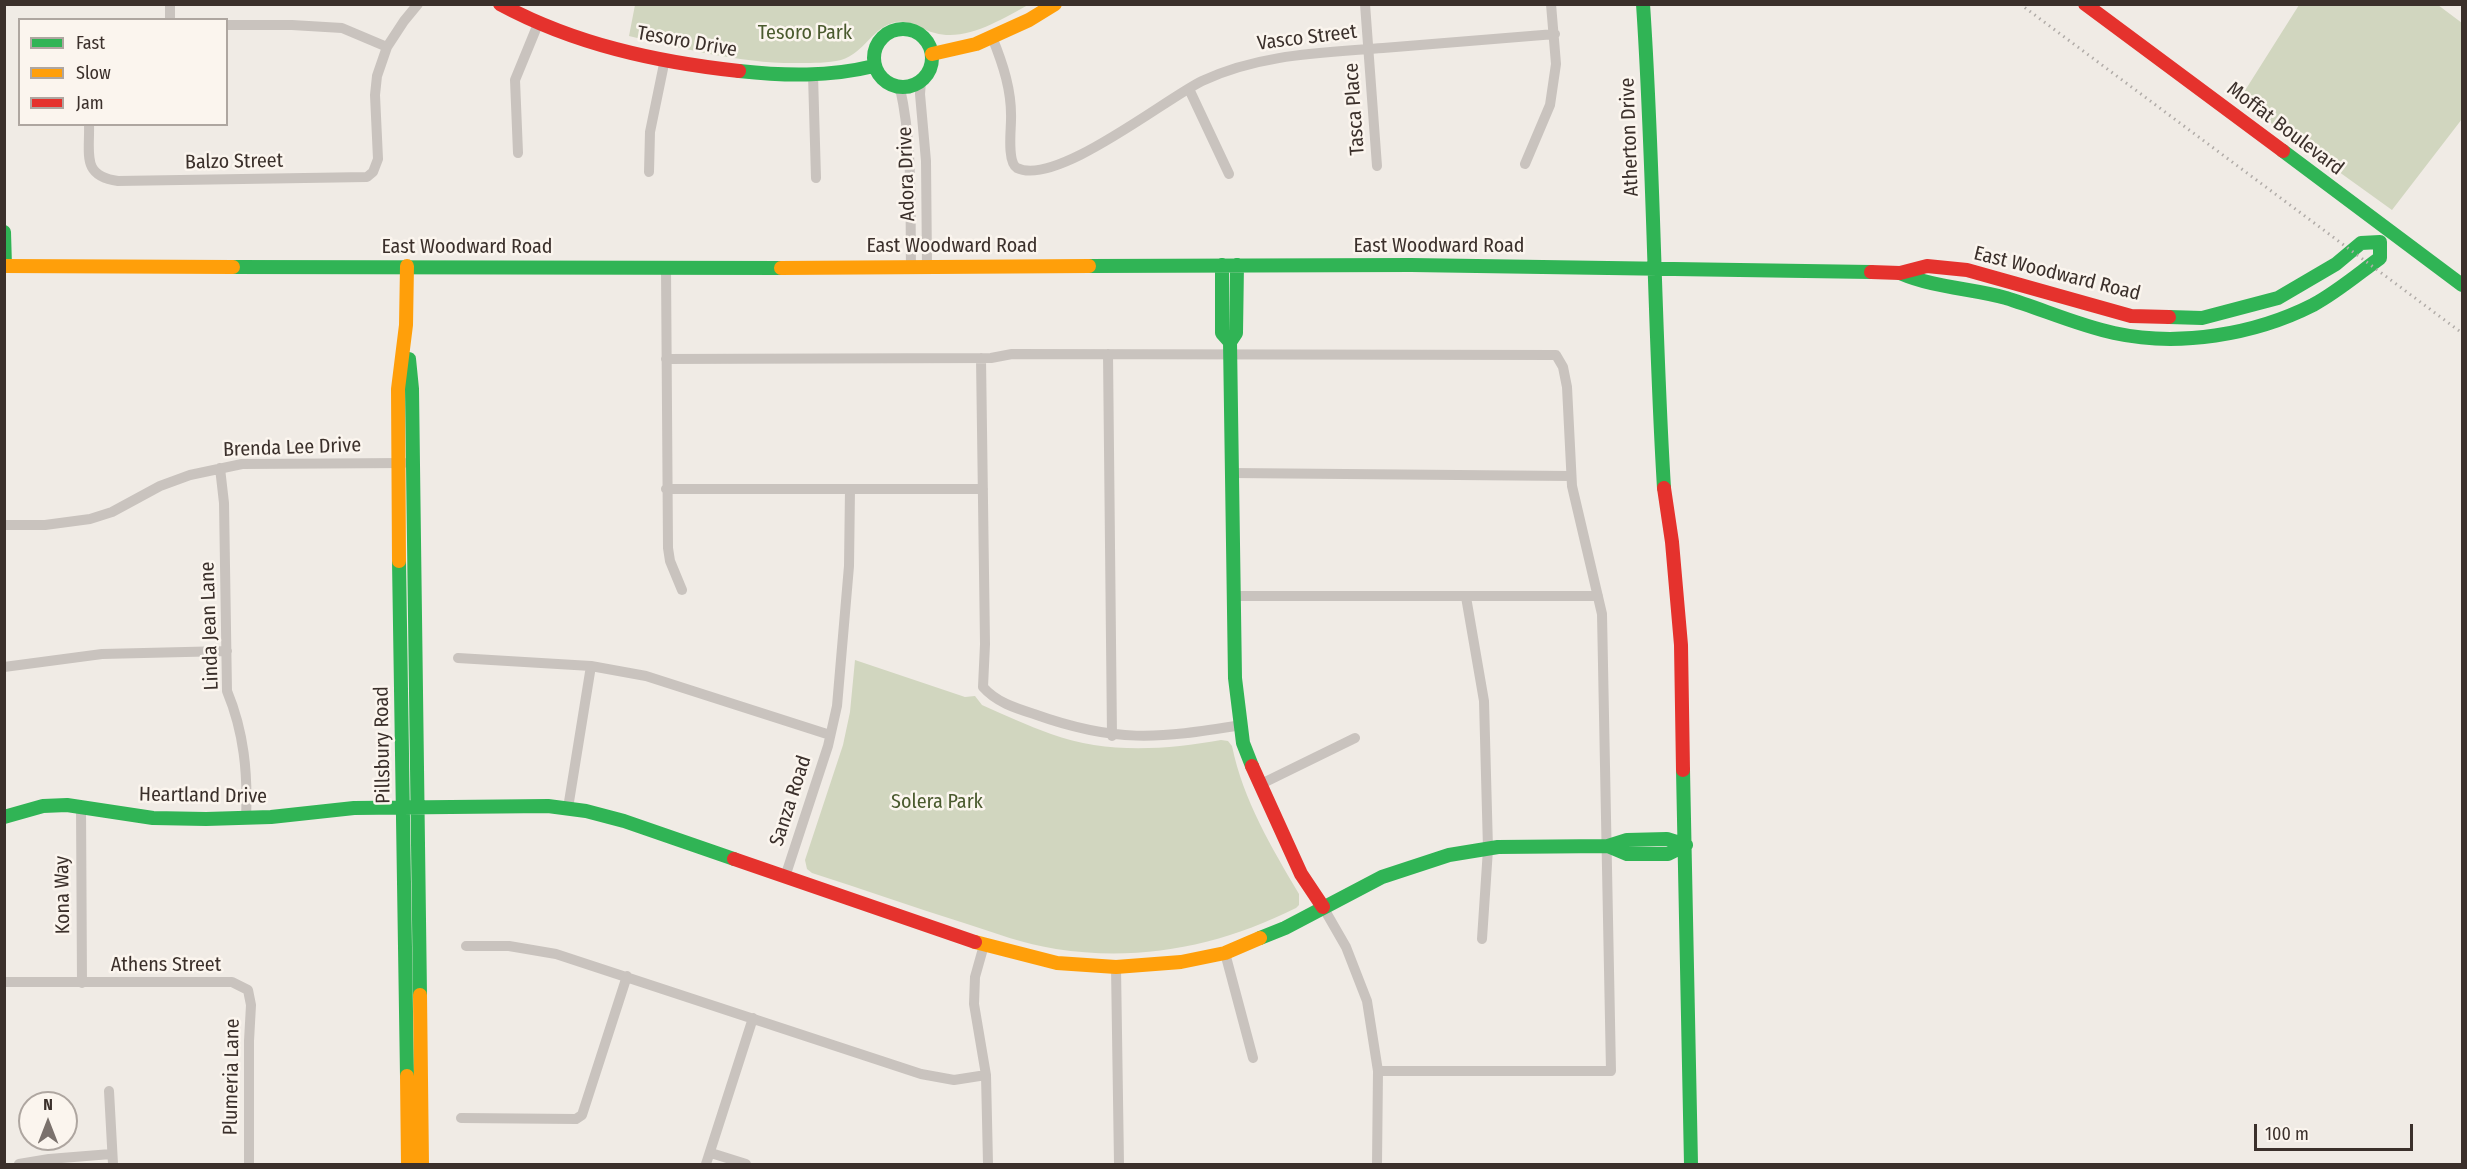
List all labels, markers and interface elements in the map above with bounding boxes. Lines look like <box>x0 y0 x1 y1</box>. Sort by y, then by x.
legend <box>18 18 228 126</box>
street label: Vasco Street <box>1256 20 1358 56</box>
street label: Tesoro Drive <box>635 21 739 63</box>
park label: Tesoro Park <box>758 21 852 45</box>
text: Fast <box>76 32 105 54</box>
text: Slow <box>76 62 111 84</box>
street label: Tasca Place <box>1340 62 1370 156</box>
street label: Atherton Drive <box>1616 77 1644 197</box>
street label: Moffat Boulevard <box>2222 77 2348 181</box>
text: Jam <box>76 92 104 114</box>
street label: Adora Drive <box>893 126 921 222</box>
street label: Balzo Street <box>185 149 283 175</box>
street label: East Woodward Road <box>866 234 1038 258</box>
street label: East Woodward Road <box>1353 234 1525 258</box>
street label: East Woodward Road <box>381 235 553 259</box>
street label: East Woodward Road <box>1971 242 2143 306</box>
street label: Brenda Lee Drive <box>223 434 361 462</box>
street label: Linda Jean Lane <box>196 561 224 691</box>
street label: Pillsbury Road <box>370 686 396 804</box>
street label: Sanza Road <box>765 753 817 849</box>
street label: Heartland Drive <box>139 783 267 809</box>
park label: Solera Park <box>891 790 983 814</box>
street label: Kona Way <box>50 855 76 935</box>
street label: Athens Street <box>111 953 221 977</box>
street label: Plumeria Lane <box>219 1018 245 1136</box>
north arrow <box>18 1091 78 1151</box>
text: N <box>43 1095 53 1114</box>
scale bar <box>2257 1112 2416 1150</box>
text: 100 m <box>2265 1123 2309 1145</box>

